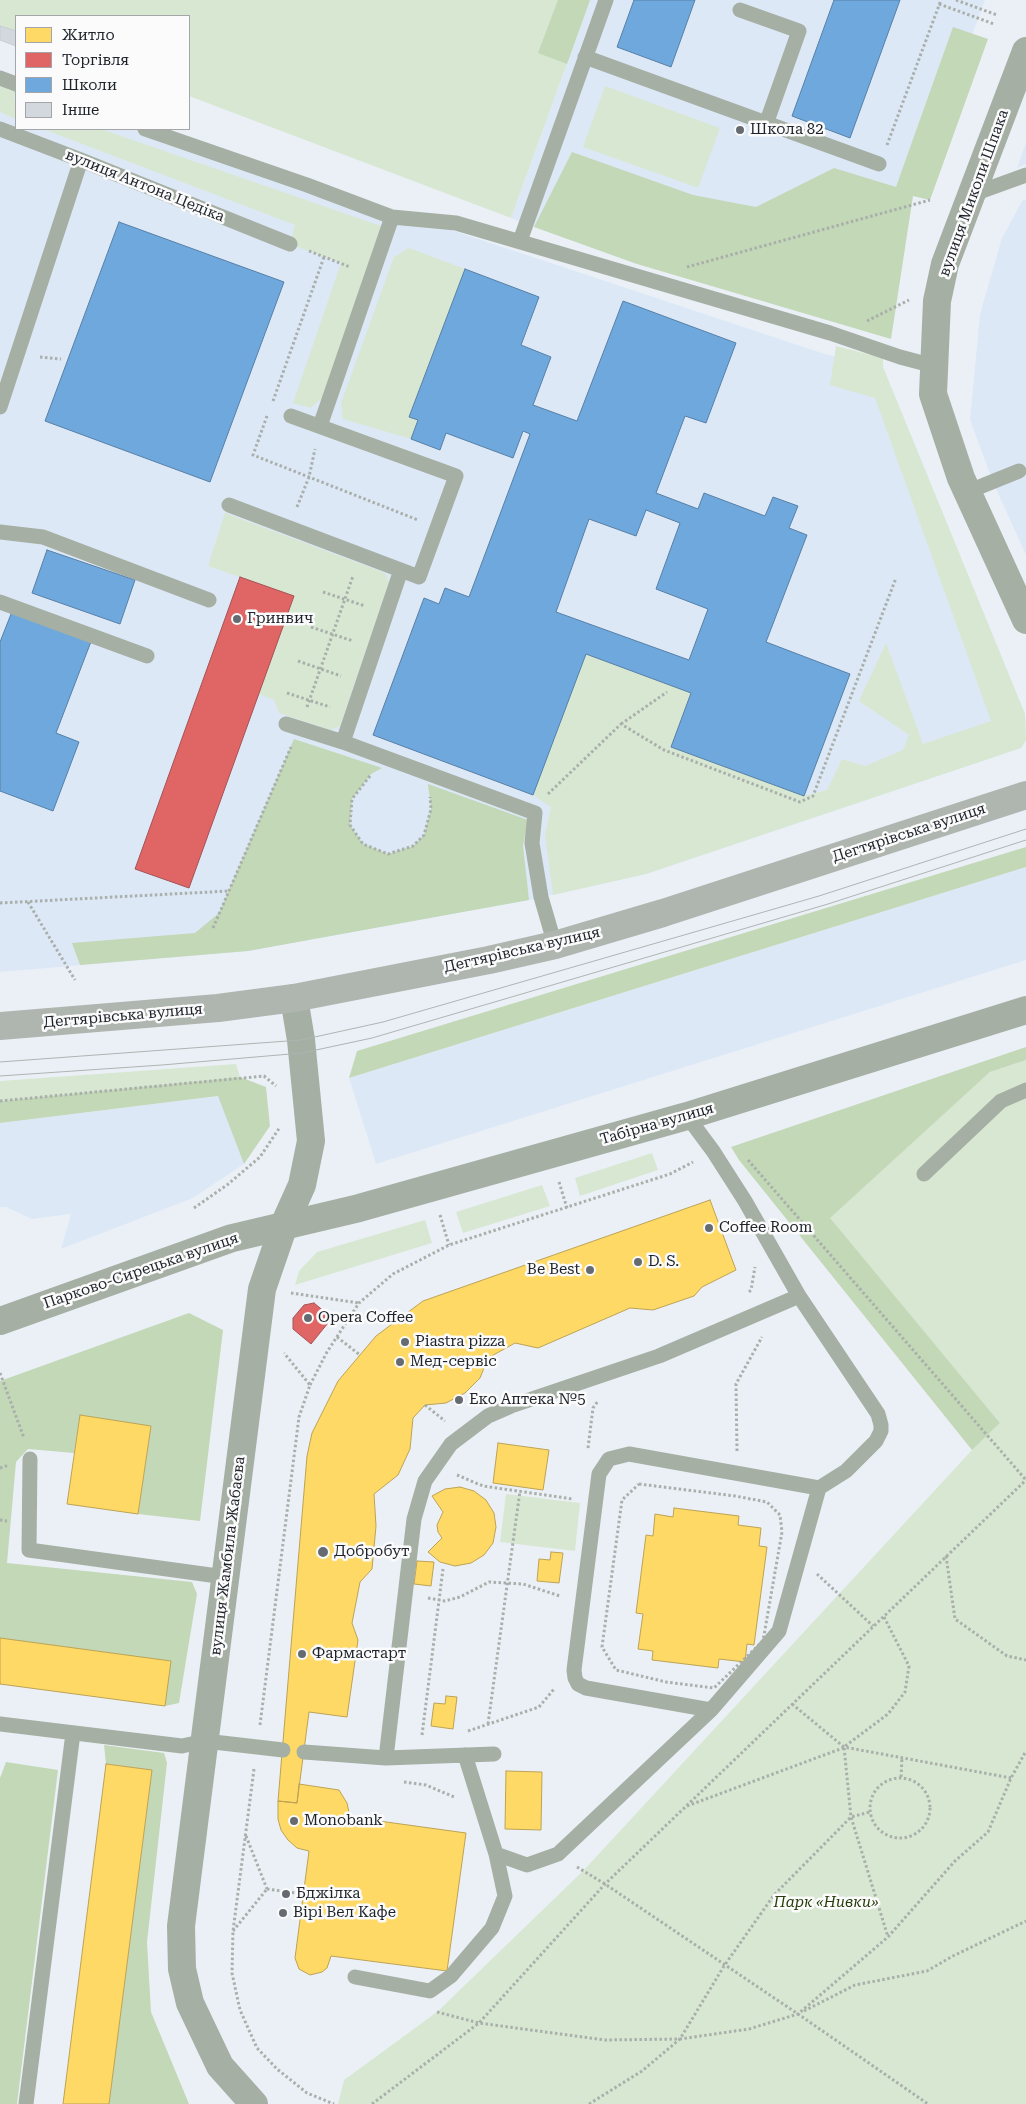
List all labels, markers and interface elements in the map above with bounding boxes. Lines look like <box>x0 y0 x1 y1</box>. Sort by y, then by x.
legend <box>15 15 190 130</box>
text: Житло <box>62 26 115 44</box>
text: Торгівля <box>62 51 129 69</box>
text: Школи <box>62 76 117 94</box>
text: Інше <box>62 101 99 119</box>
street label: вулиця Миколи Шпака <box>935 107 1013 279</box>
place label: Школа 82 <box>750 121 824 139</box>
marker: Школа 82 <box>734 124 746 136</box>
street label: вулиця Антона Цедіка <box>63 146 227 226</box>
place label: Гринвич <box>247 610 313 628</box>
marker: Гринвич <box>231 613 243 625</box>
street label: Дегтярівська вулиця <box>830 800 988 866</box>
street label: Дегтярівська вулиця <box>442 923 602 977</box>
street label: Дегтярівська вулиця <box>43 1000 203 1032</box>
street label: Табірна вулиця <box>598 1099 716 1149</box>
place label: Coffee Room <box>719 1219 812 1237</box>
marker: Coffee Room <box>703 1222 715 1234</box>
street label: Парково-Сирецька вулиця <box>41 1229 241 1313</box>
place label: D. S. <box>648 1253 679 1271</box>
marker: D. S. <box>632 1256 644 1268</box>
place label: Be Best <box>527 1261 580 1279</box>
marker: Be Best <box>584 1264 596 1276</box>
place label: Opera Coffee <box>318 1309 413 1327</box>
marker: Opera Coffee <box>302 1312 314 1324</box>
place label: Piastra pizza <box>415 1333 505 1351</box>
marker: Piastra pizza <box>399 1336 411 1348</box>
place label: Мед-сервіс <box>410 1353 497 1371</box>
marker: Мед-сервіс <box>394 1356 406 1368</box>
place label: Еко Аптека №5 <box>469 1391 586 1409</box>
marker: Еко Аптека №5 <box>453 1394 465 1406</box>
street label: вулиця Жамбила Жабаєва <box>207 1455 249 1657</box>
place label: Добробут <box>334 1543 410 1561</box>
marker: Добробут <box>316 1545 330 1559</box>
place label: Фармастарт <box>312 1645 406 1663</box>
marker: Фармастарт <box>296 1648 308 1660</box>
place label: Monobank <box>304 1812 383 1830</box>
marker: Monobank <box>288 1815 300 1827</box>
place label: Бджілка <box>296 1885 360 1903</box>
marker: Бджілка <box>280 1888 292 1900</box>
park label: Парк «Нивки» <box>774 1894 878 1912</box>
place label: Вірі Вел Кафе <box>293 1904 396 1922</box>
marker: Вірі Вел Кафе <box>277 1907 289 1919</box>

